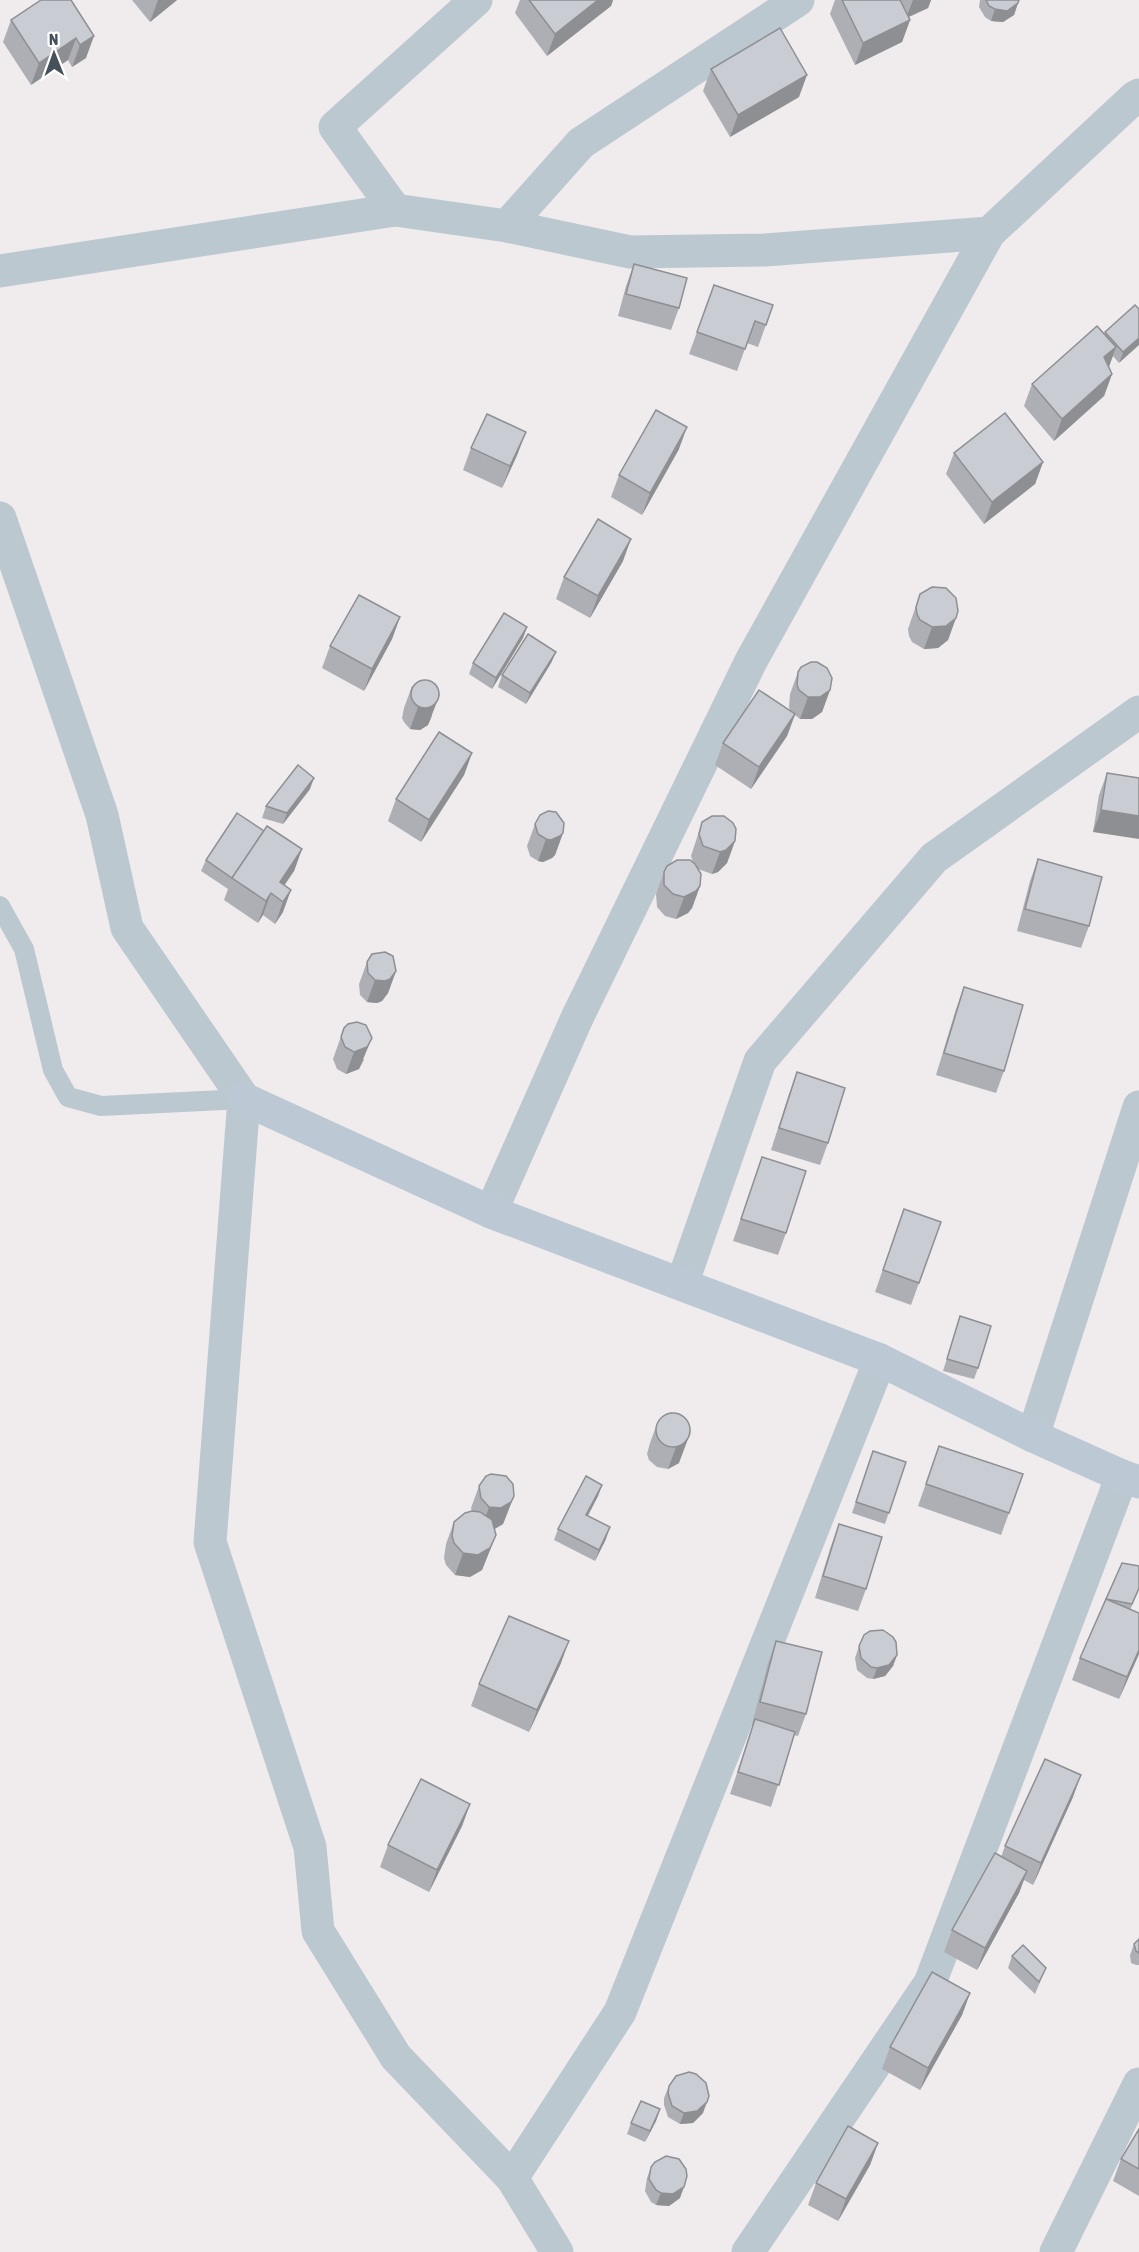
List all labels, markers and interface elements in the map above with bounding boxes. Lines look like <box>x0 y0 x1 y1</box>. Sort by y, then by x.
north arrow <box>24 24 84 84</box>
text: N <box>49 30 59 48</box>

